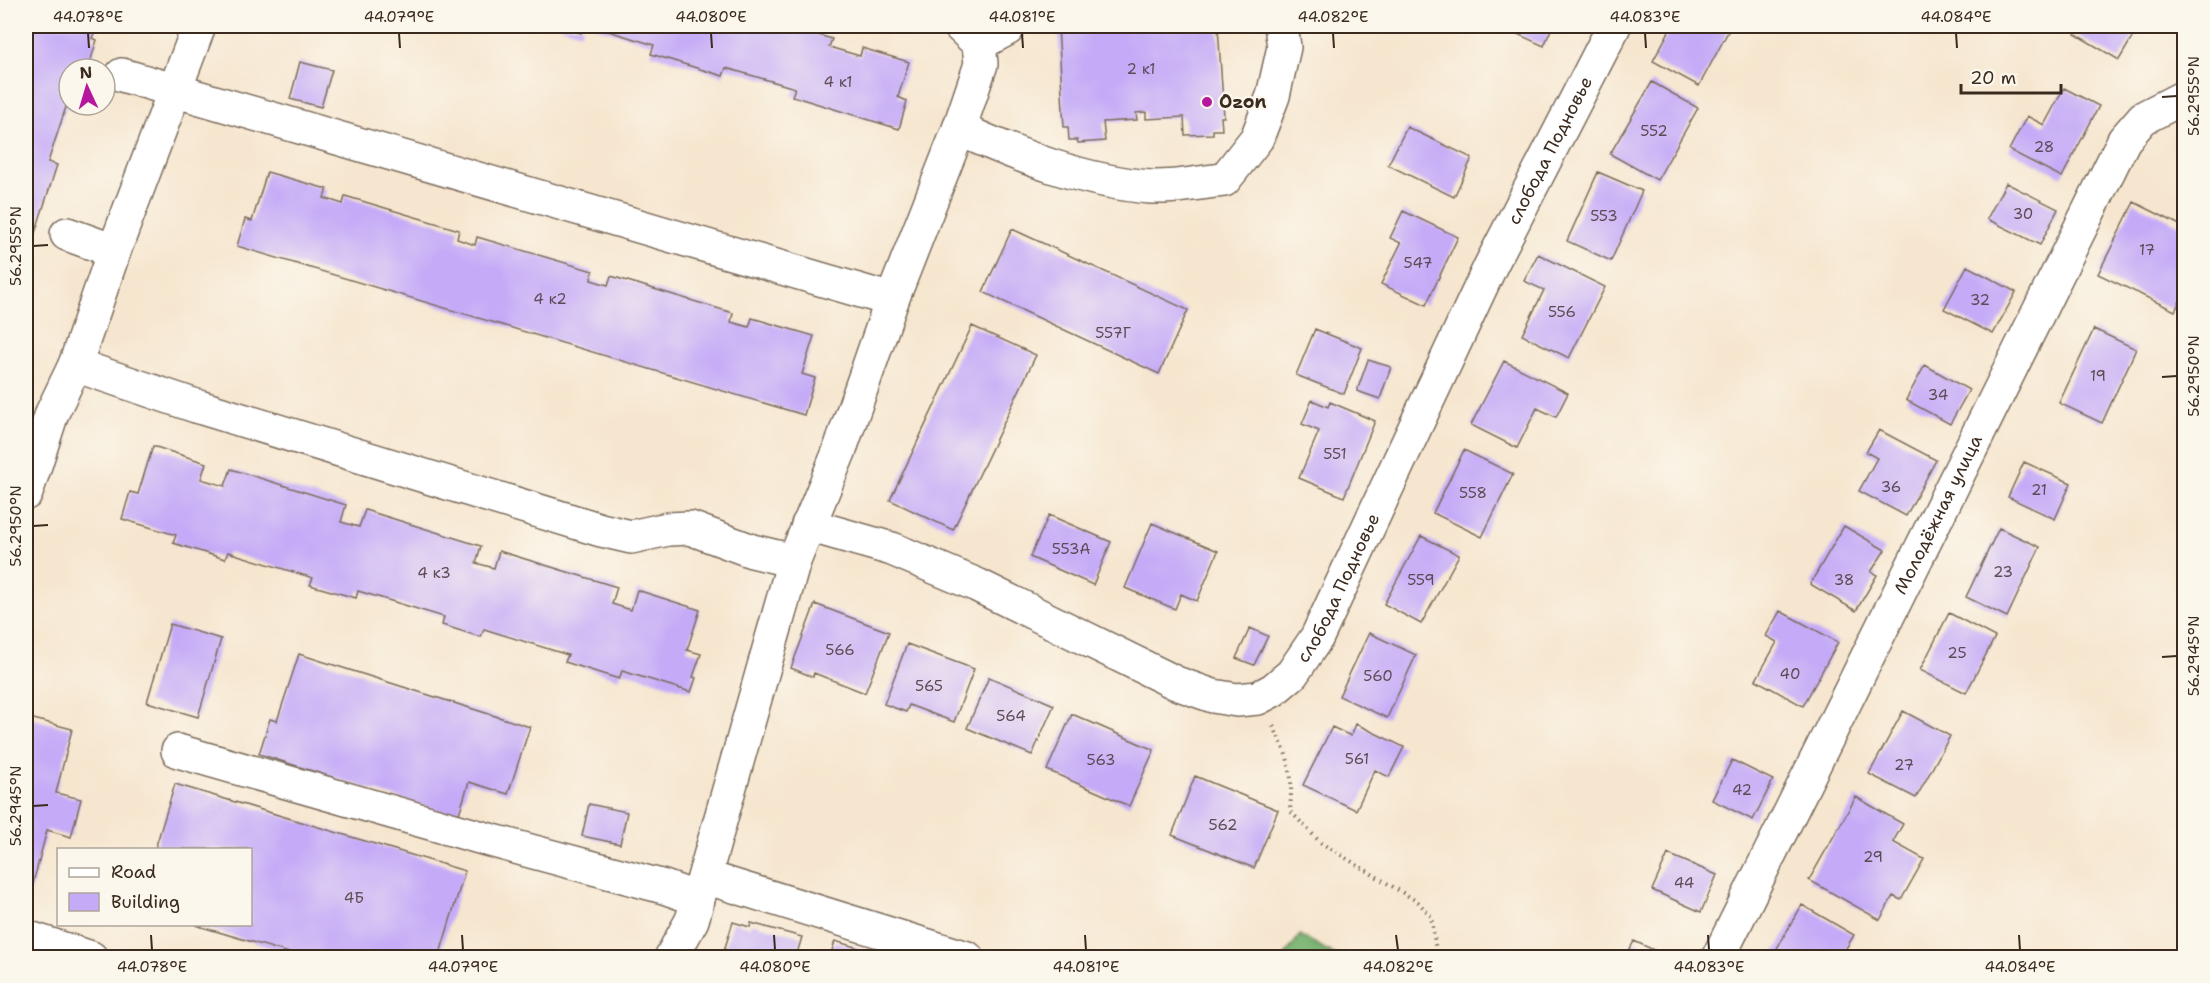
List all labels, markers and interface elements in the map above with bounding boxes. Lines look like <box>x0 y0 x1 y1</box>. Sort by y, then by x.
text: 44.078°E <box>53 7 123 27</box>
text: 44.079°E <box>364 7 434 27</box>
text: 44.080°E <box>675 7 747 27</box>
text: 44.081°E <box>989 7 1055 27</box>
text: 44.082°E <box>1298 7 1368 27</box>
text: 44.083°E <box>1610 7 1680 27</box>
text: 44.084°E <box>1920 7 1992 27</box>
text: 56.2955°N <box>2184 56 2204 136</box>
north arrow <box>57 57 117 117</box>
scale bar <box>1961 57 2062 95</box>
house number: 2 к1 <box>1127 59 1156 79</box>
text: N <box>79 62 93 83</box>
text: 20 m <box>1970 66 2016 90</box>
house number: 4 к1 <box>824 72 853 92</box>
street label: слобода Подновье <box>1502 72 1598 229</box>
place label: Ozon <box>1219 90 1266 114</box>
marker: Ozon <box>1200 95 1214 109</box>
house number: 552 <box>1640 121 1668 141</box>
house number: 28 <box>2034 137 2054 157</box>
house number: 30 <box>2013 204 2033 224</box>
text: 56.2955°N <box>6 206 26 286</box>
house number: 553 <box>1590 206 1618 226</box>
house number: 17 <box>2139 240 2155 260</box>
house number: 547 <box>1404 253 1432 273</box>
house number: 4 к2 <box>533 289 567 309</box>
house number: 32 <box>1970 290 1990 310</box>
house number: 556 <box>1548 302 1576 322</box>
house number: 557Г <box>1095 323 1131 343</box>
text: 56.2950°N <box>2184 335 2204 417</box>
house number: 19 <box>2090 366 2106 386</box>
house number: 34 <box>1928 385 1948 405</box>
street label: Молодёжная улица <box>1888 431 1988 598</box>
house number: 551 <box>1323 444 1347 464</box>
house number: 36 <box>1881 477 1901 497</box>
house number: 21 <box>2031 480 2047 500</box>
house number: 558 <box>1459 483 1487 503</box>
text: 56.2950°N <box>6 485 26 567</box>
street label: слобода Подновье <box>1291 509 1385 667</box>
house number: 553А <box>1052 539 1090 559</box>
house number: 23 <box>1993 562 2013 582</box>
house number: 4 к3 <box>417 563 451 583</box>
house number: 559 <box>1407 570 1435 590</box>
house number: 38 <box>1834 570 1854 590</box>
text: 56.2945°N <box>2184 616 2204 696</box>
house number: 566 <box>825 640 855 660</box>
house number: 25 <box>1947 643 1967 663</box>
house number: 40 <box>1780 664 1800 684</box>
house number: 560 <box>1363 666 1393 686</box>
house number: 565 <box>915 676 943 696</box>
house number: 564 <box>996 706 1026 726</box>
house number: 561 <box>1345 749 1369 769</box>
house number: 563 <box>1086 750 1116 770</box>
house number: 27 <box>1894 755 1914 775</box>
text: 56.2945°N <box>6 766 26 846</box>
house number: 42 <box>1732 780 1752 800</box>
house number: 562 <box>1208 815 1238 835</box>
house number: 29 <box>1863 847 1883 867</box>
legend <box>57 848 252 926</box>
text: Road <box>111 860 156 884</box>
house number: 44 <box>1674 873 1694 893</box>
house number: 4Б <box>344 888 364 908</box>
text: Building <box>111 890 180 914</box>
text: 44.078°E <box>117 957 187 977</box>
text: 44.079°E <box>428 957 498 977</box>
text: 44.080°E <box>739 957 811 977</box>
text: 44.081°E <box>1053 957 1119 977</box>
text: 44.082°E <box>1363 957 1433 977</box>
text: 44.083°E <box>1674 957 1744 977</box>
text: 44.084°E <box>1984 957 2056 977</box>

